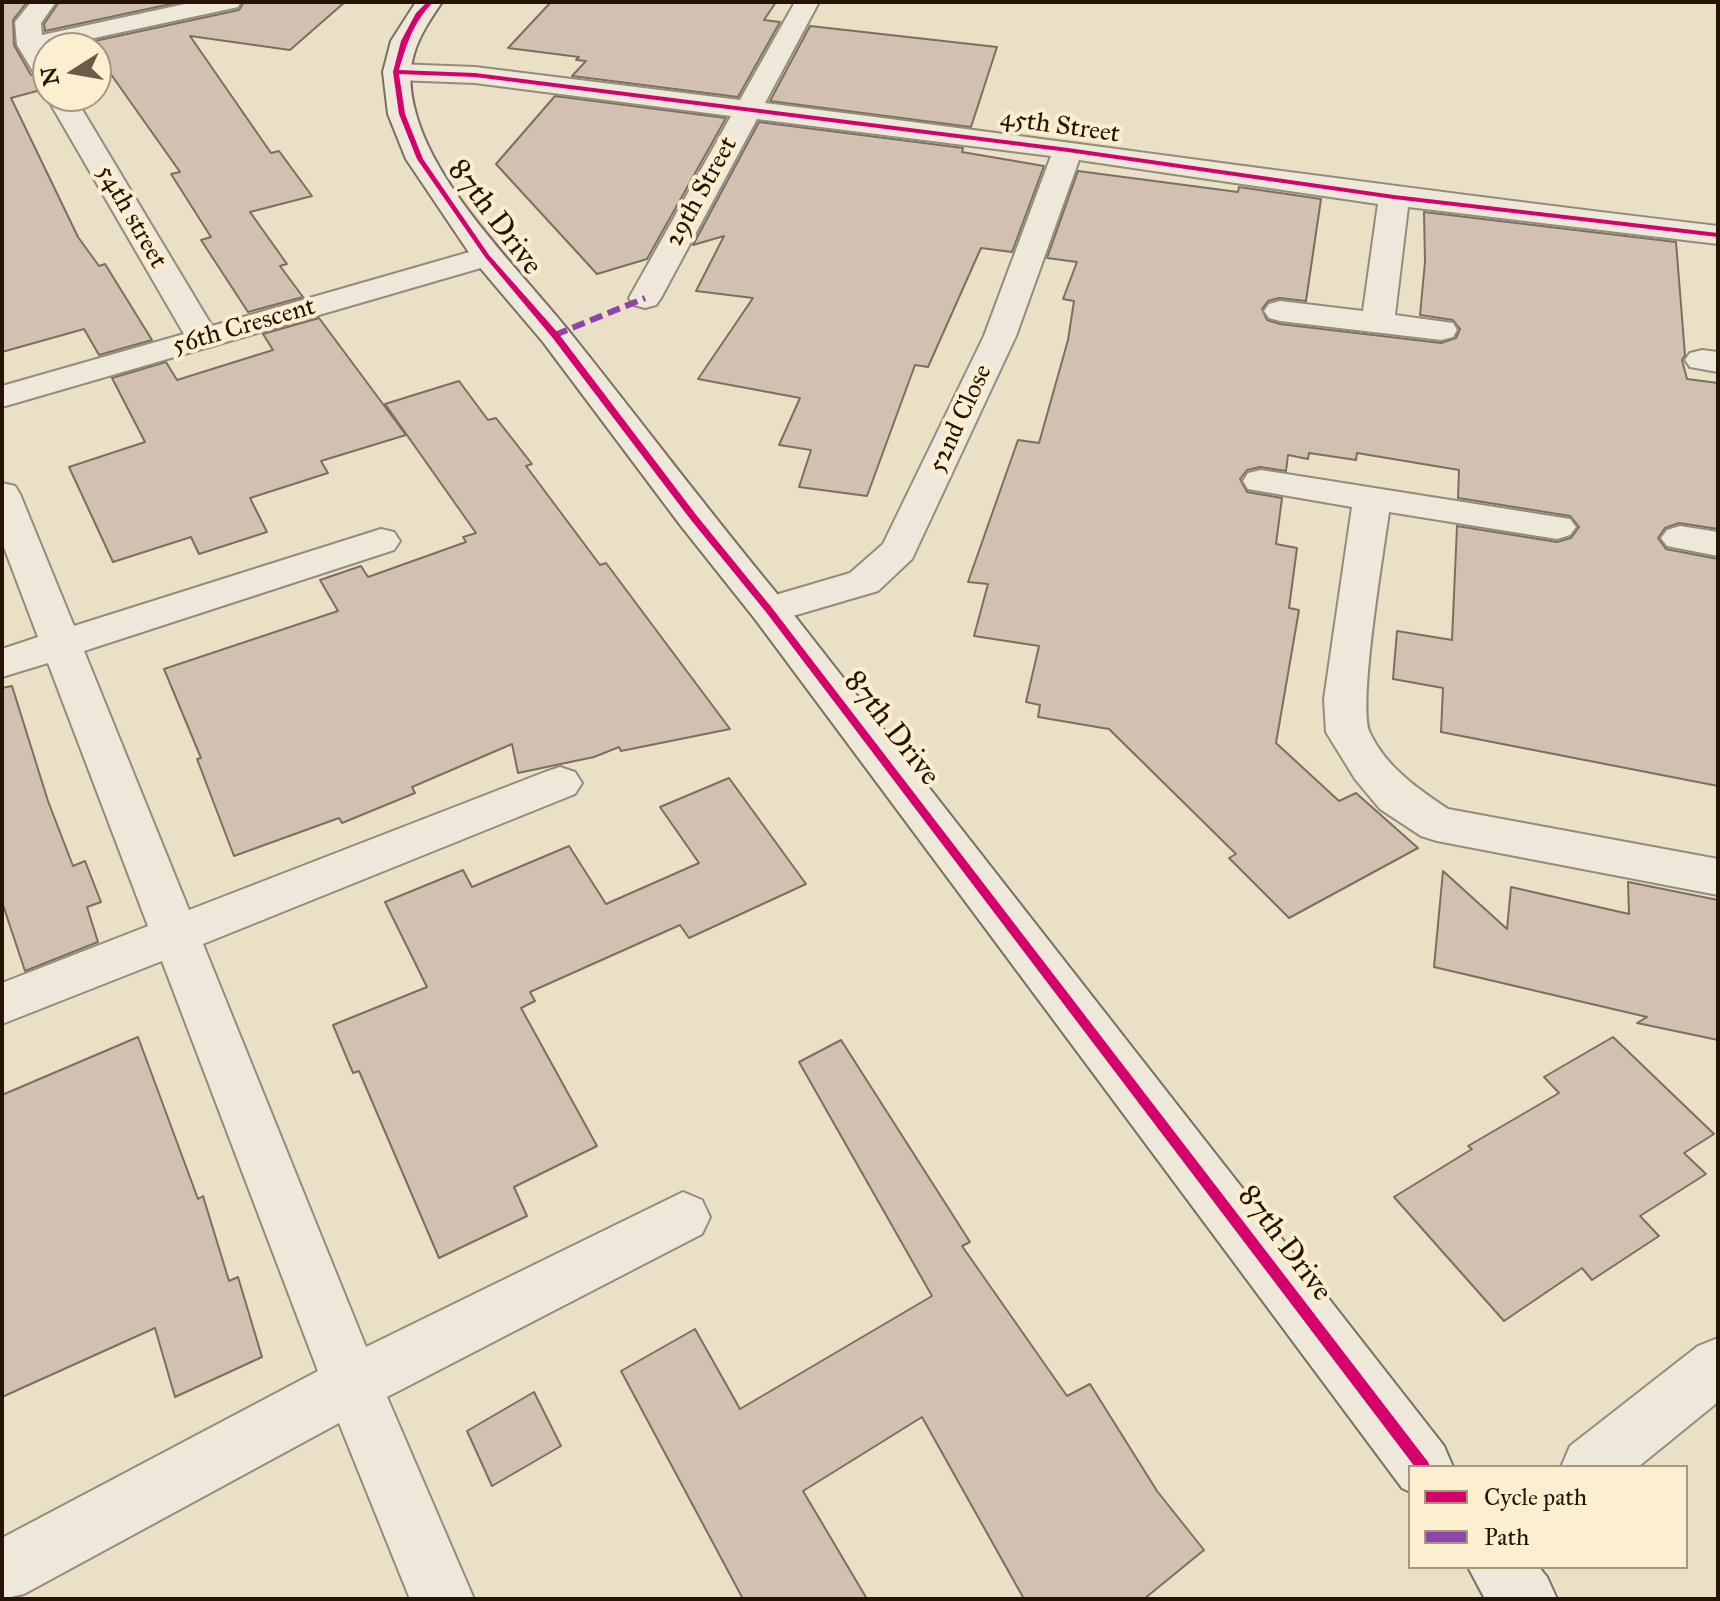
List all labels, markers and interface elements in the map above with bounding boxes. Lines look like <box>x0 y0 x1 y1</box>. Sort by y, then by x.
north arrow <box>32 32 112 112</box>
text: N <box>35 65 65 88</box>
street label: 45th Street <box>998 103 1122 151</box>
street label: 29th Street <box>659 132 745 252</box>
street label: 87th Drive <box>439 153 549 283</box>
street label: 54th street <box>89 160 173 274</box>
street label: 56th Crescent <box>169 292 319 362</box>
street label: 52nd Close <box>922 360 1000 478</box>
street label: 87th Drive <box>835 665 947 793</box>
street label: 87th Drive <box>1229 1179 1339 1309</box>
legend <box>1408 1465 1688 1569</box>
text: Cycle path <box>1484 1482 1587 1512</box>
text: Path <box>1484 1522 1529 1552</box>

